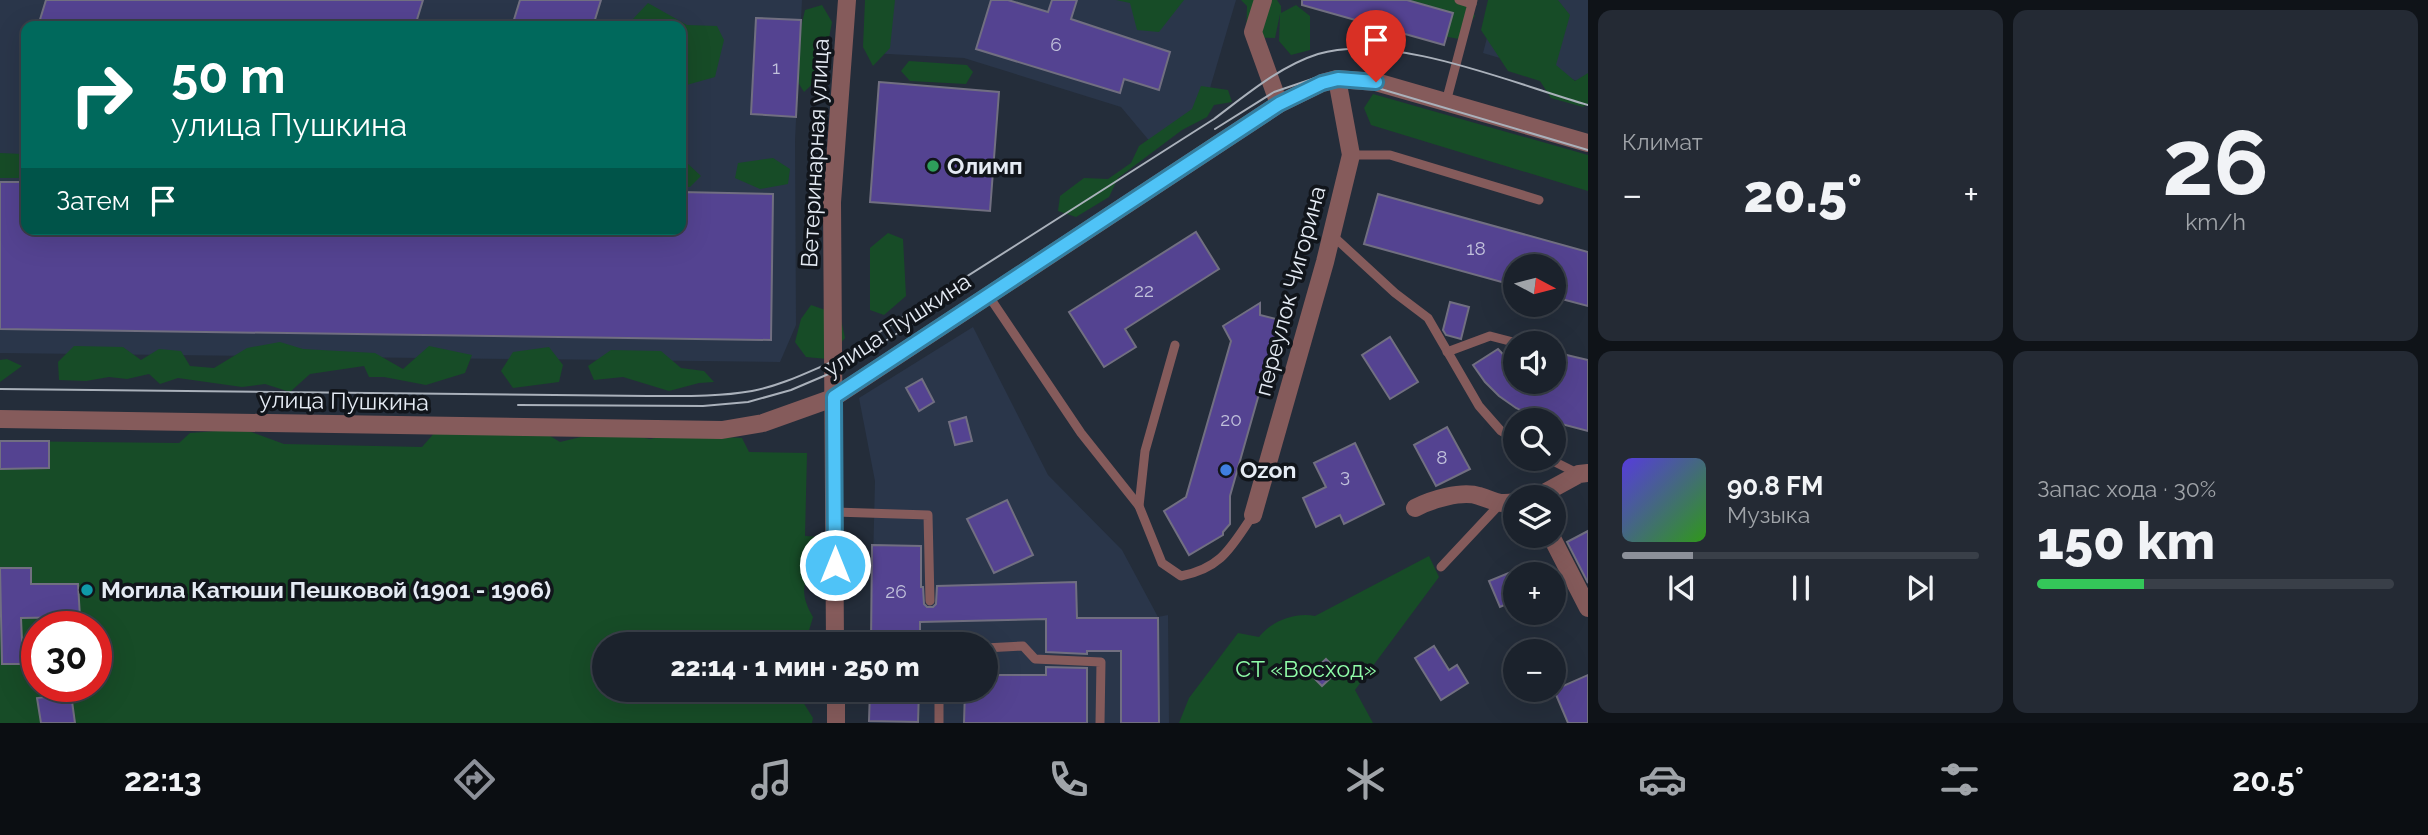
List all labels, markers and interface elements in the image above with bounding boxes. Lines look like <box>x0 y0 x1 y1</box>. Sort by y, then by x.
pin <box>1346 10 1406 82</box>
icon: arrive <box>1357 21 1395 59</box>
house number: 6 <box>1050 33 1062 55</box>
street label: Ветеринарная улица <box>795 38 834 268</box>
text: 50 m <box>171 47 286 104</box>
icon: right <box>56 49 147 140</box>
house number: 1 <box>772 56 780 78</box>
text: улица Пушкина <box>171 106 407 143</box>
text: 26 <box>2162 109 2269 216</box>
text: Климат <box>1622 128 1703 155</box>
place label: Олимп <box>947 152 1023 179</box>
marker: Олимп <box>925 158 941 174</box>
text: 20.5° <box>1743 163 1862 224</box>
text: − <box>1622 172 1642 217</box>
text: + <box>1963 172 1979 217</box>
icon: arrive <box>144 182 182 220</box>
street label: переулок Чигорина <box>1248 183 1331 399</box>
text: Затем <box>56 186 130 216</box>
text: km/h <box>2185 208 2246 235</box>
house number: 18 <box>1466 237 1486 259</box>
north arrow <box>1503 254 1566 317</box>
map controls <box>1503 254 1566 702</box>
street label: улица Пушкина <box>818 267 975 382</box>
house number: 22 <box>1134 279 1154 301</box>
button: sound <box>1503 331 1566 394</box>
street label: улица Пушкина <box>259 386 429 415</box>
house number: 20 <box>1220 408 1242 430</box>
button: search <box>1503 408 1566 471</box>
house number: 8 <box>1436 446 1448 468</box>
place label: Ozon <box>1240 456 1296 483</box>
marker: Ozon <box>1218 462 1234 478</box>
house number: 3 <box>1340 464 1350 486</box>
text: 90.8 FM <box>1727 471 1824 501</box>
text: Запас хода · 30% <box>2037 475 2216 502</box>
button: layers <box>1503 485 1566 548</box>
text: Музыка <box>1727 501 1810 528</box>
text: 150 km <box>2037 510 2215 571</box>
position arrow <box>798 528 872 602</box>
button: + <box>1503 562 1566 625</box>
icon: previous <box>1663 569 1701 607</box>
icon: pause <box>1782 569 1820 607</box>
icon: next <box>1901 569 1939 607</box>
place label: Могила Катюши Пешковой (1901 - 1906) <box>101 576 551 603</box>
house number: 26 <box>885 580 907 602</box>
marker: Могила Катюши Пешковой (1901 - 1906) <box>79 582 95 598</box>
speed limit sign: 30 <box>21 611 112 702</box>
button: − <box>1503 639 1566 702</box>
text: 22:14 · 1 мин · 250 m <box>670 652 920 682</box>
park label: СТ «Восход» <box>1235 655 1377 682</box>
icon: directions <box>450 755 499 804</box>
icon: music <box>747 755 796 804</box>
icon: phone <box>1044 755 1093 804</box>
icon: climate <box>1341 755 1390 804</box>
icon: car <box>1638 755 1687 804</box>
icon: filters <box>1935 755 1984 804</box>
text: 22:13 <box>124 761 202 798</box>
text: 20.5° <box>2232 761 2304 798</box>

